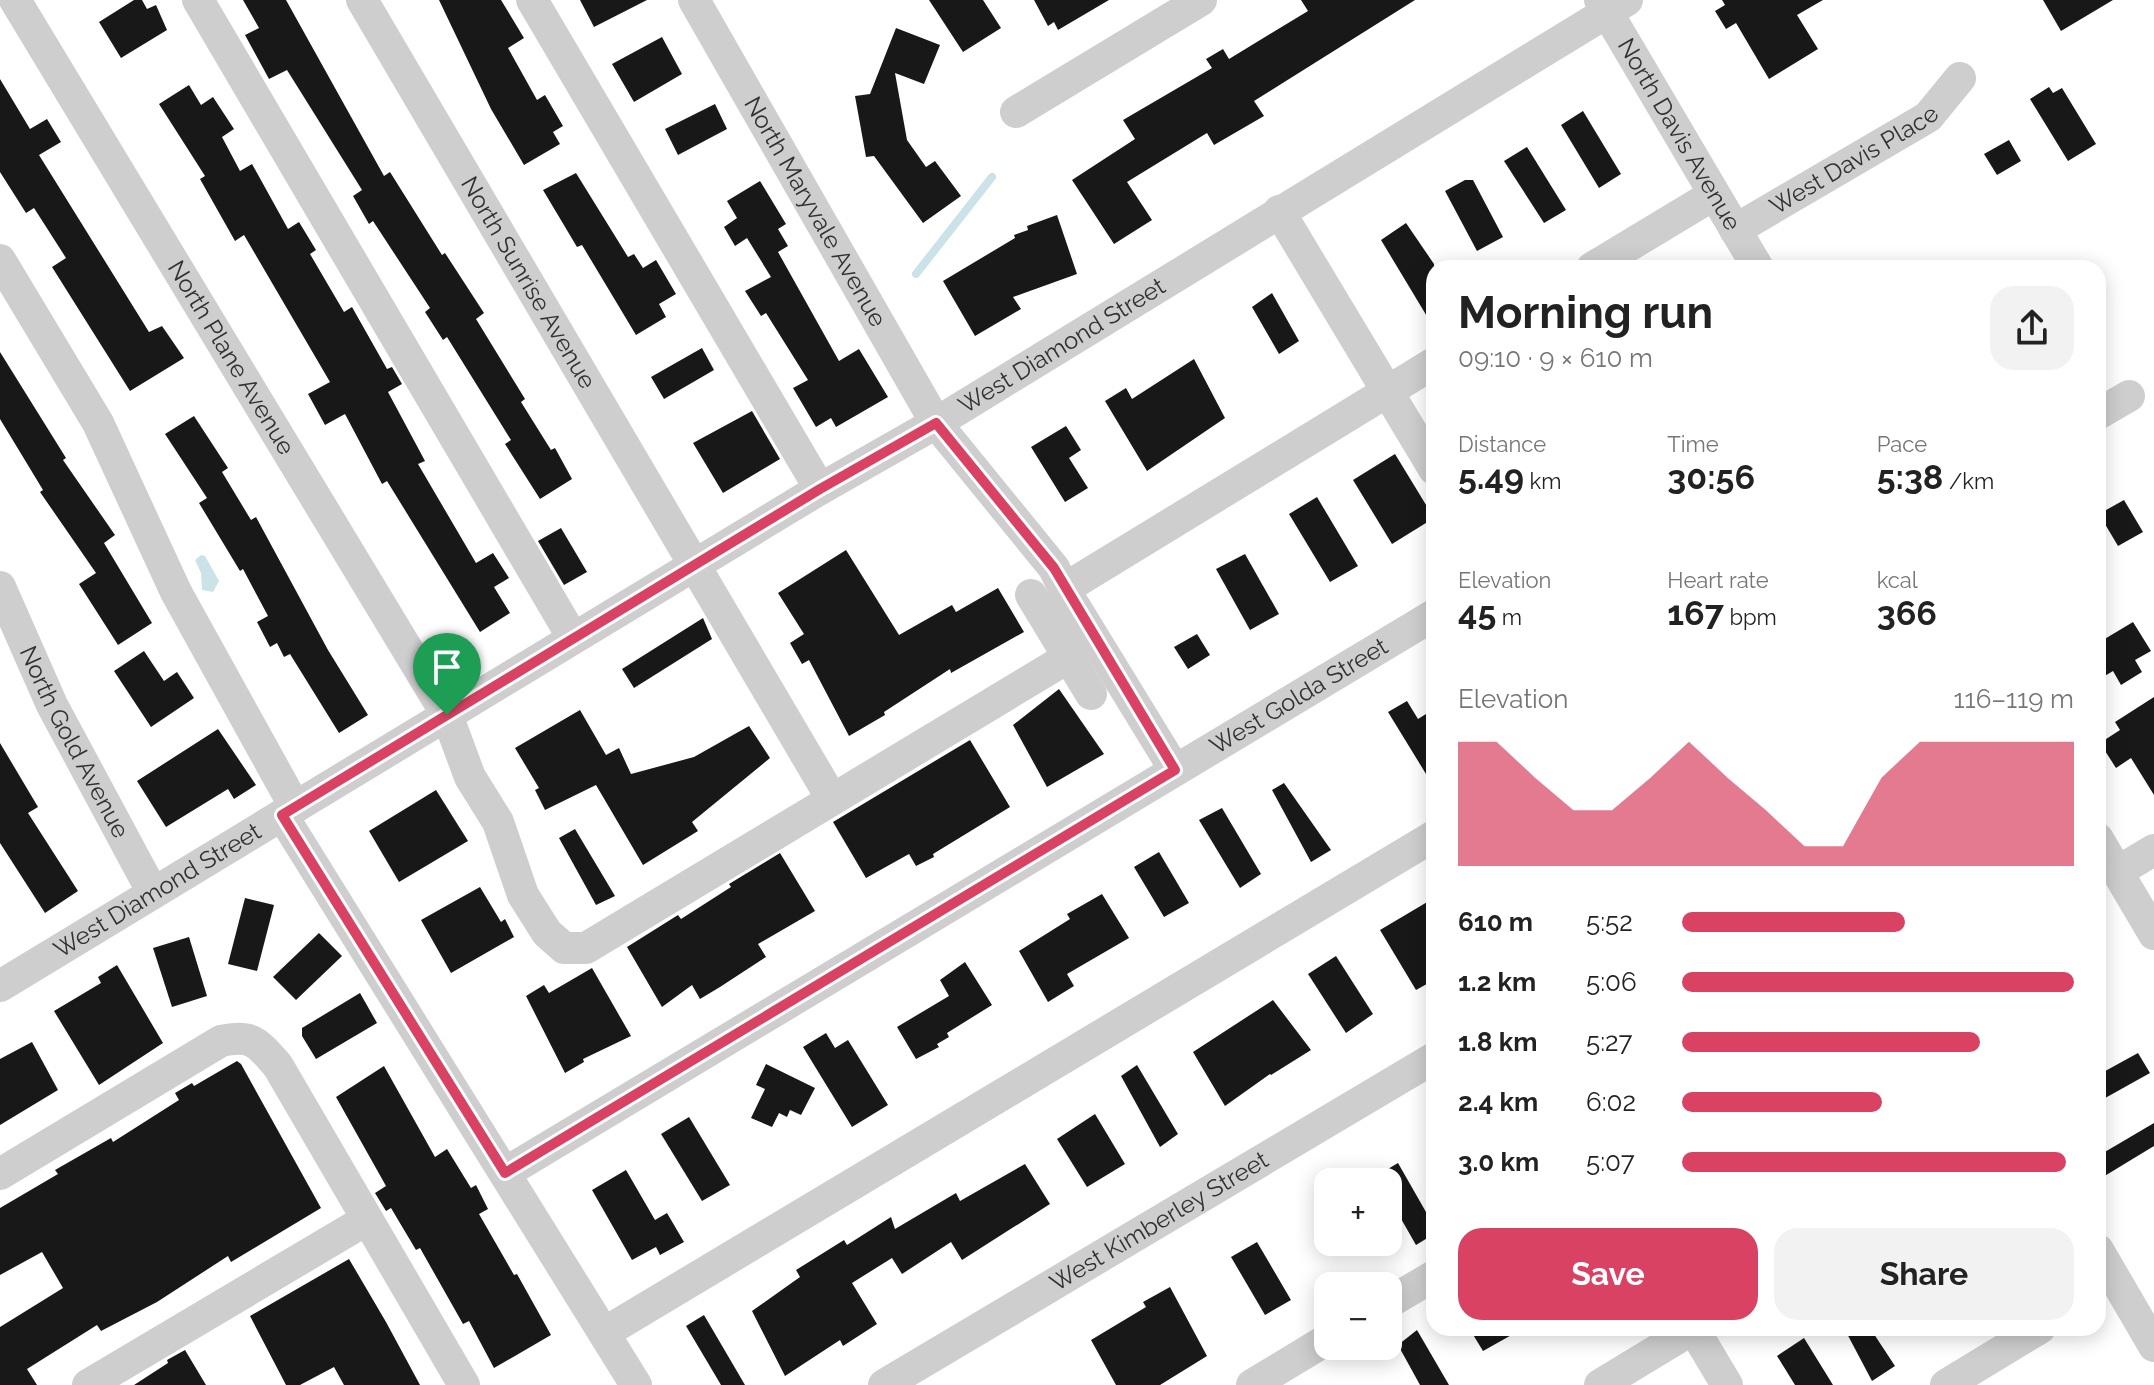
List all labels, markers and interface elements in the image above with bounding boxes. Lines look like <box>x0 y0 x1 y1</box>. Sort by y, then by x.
street label: North Davis Avenue <box>1612 33 1748 236</box>
street label: North Maryvale Avenue <box>738 91 893 332</box>
street label: West Davis Place <box>1764 100 1945 221</box>
street label: North Sunrise Avenue <box>455 171 602 394</box>
street label: North Plane Avenue <box>162 255 301 460</box>
street label: West Diamond Street <box>953 271 1170 420</box>
button: share <box>1990 286 2074 370</box>
text: Morning run <box>1458 287 1713 338</box>
text: 09:10 · 9 × 610 m <box>1458 343 1653 373</box>
text: Distance <box>1458 431 1546 457</box>
text: Time <box>1667 431 1719 457</box>
text: Pace <box>1877 431 1927 457</box>
text: 5.49 <box>1458 457 1524 497</box>
text: 30:56 <box>1667 457 1755 497</box>
text: 5:38 <box>1877 457 1943 497</box>
text: km <box>1524 468 1561 494</box>
text: /km <box>1943 468 1994 494</box>
text: Elevation <box>1458 567 1551 593</box>
text: Heart rate <box>1667 567 1769 593</box>
text: kcal <box>1877 567 1918 593</box>
text: 45 <box>1458 593 1496 633</box>
text: 167 <box>1667 593 1724 633</box>
text: 366 <box>1877 593 1937 633</box>
text: m <box>1496 604 1522 630</box>
text: bpm <box>1724 604 1777 630</box>
street label: West Golda Street <box>1204 631 1393 760</box>
pin <box>413 633 481 715</box>
street label: North Gold Avenue <box>14 641 136 843</box>
icon: arrive <box>425 645 469 689</box>
text: Elevation <box>1458 684 1568 714</box>
text: 116–119 m <box>1953 684 2074 714</box>
street label: West Diamond Street <box>48 816 266 964</box>
text: 610 m <box>1458 907 1533 937</box>
text: 5:52 <box>1586 907 1633 937</box>
text: 1.2 km <box>1458 967 1536 997</box>
text: 5:06 <box>1586 967 1637 997</box>
text: 1.8 km <box>1458 1027 1537 1057</box>
text: 5:27 <box>1586 1027 1633 1057</box>
text: 2.4 km <box>1458 1087 1538 1117</box>
text: 6:02 <box>1586 1087 1636 1117</box>
street label: West Kimberley Street <box>1044 1145 1273 1297</box>
text: 3.0 km <box>1458 1147 1539 1177</box>
text: 5:07 <box>1586 1147 1635 1177</box>
map controls <box>1314 1168 1402 1360</box>
button: + <box>1314 1168 1402 1256</box>
button: Save <box>1458 1228 1758 1320</box>
button: Share <box>1774 1228 2074 1320</box>
button: − <box>1314 1272 1402 1360</box>

